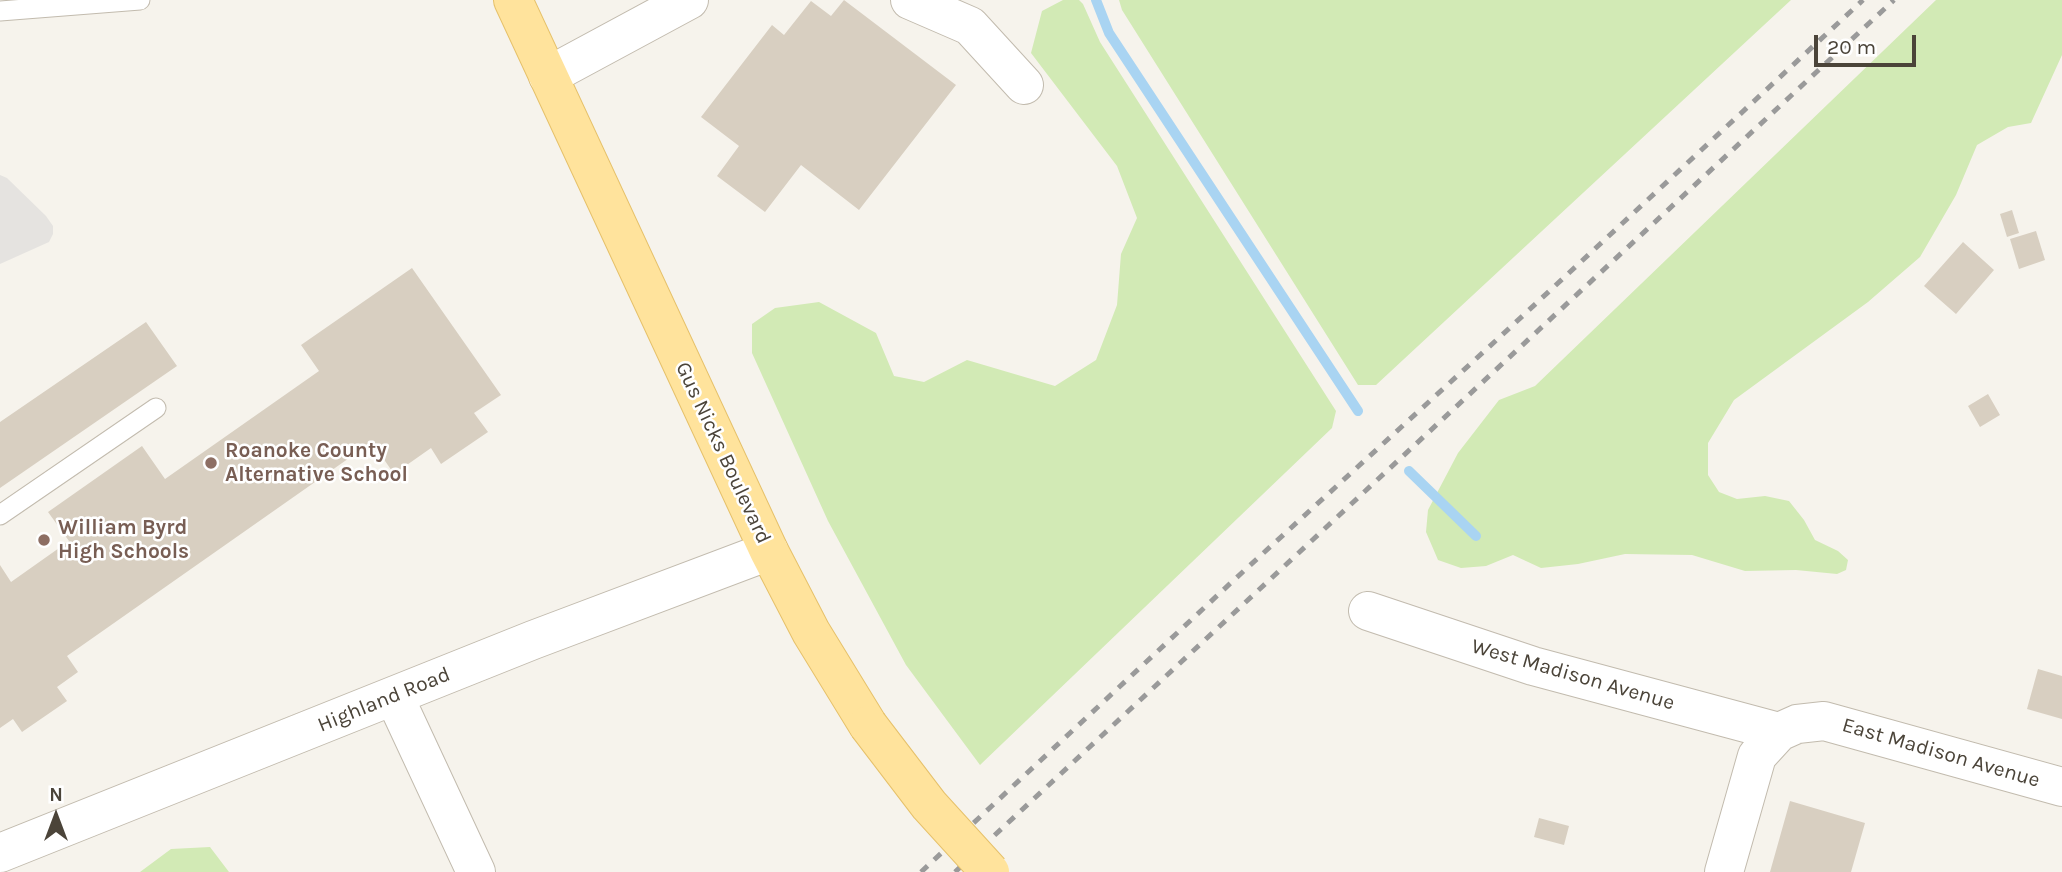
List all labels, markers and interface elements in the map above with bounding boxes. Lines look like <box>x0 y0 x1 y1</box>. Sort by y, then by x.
scale bar <box>1817 21 1918 65</box>
text: 20 m <box>1827 35 1876 59</box>
street label: Gus Nicks Boulevard <box>670 358 776 548</box>
place label: Roanoke County Alternative School <box>225 438 408 488</box>
marker: Roanoke County Alternative School <box>203 455 219 471</box>
place label: William Byrd High Schools <box>58 515 189 565</box>
marker: William Byrd High Schools <box>36 532 52 548</box>
street label: West Madison Avenue <box>1469 634 1677 716</box>
street label: Highland Road <box>314 662 454 738</box>
street label: East Madison Avenue <box>1839 713 2043 793</box>
north arrow <box>21 781 91 851</box>
text: N <box>49 784 63 806</box>

